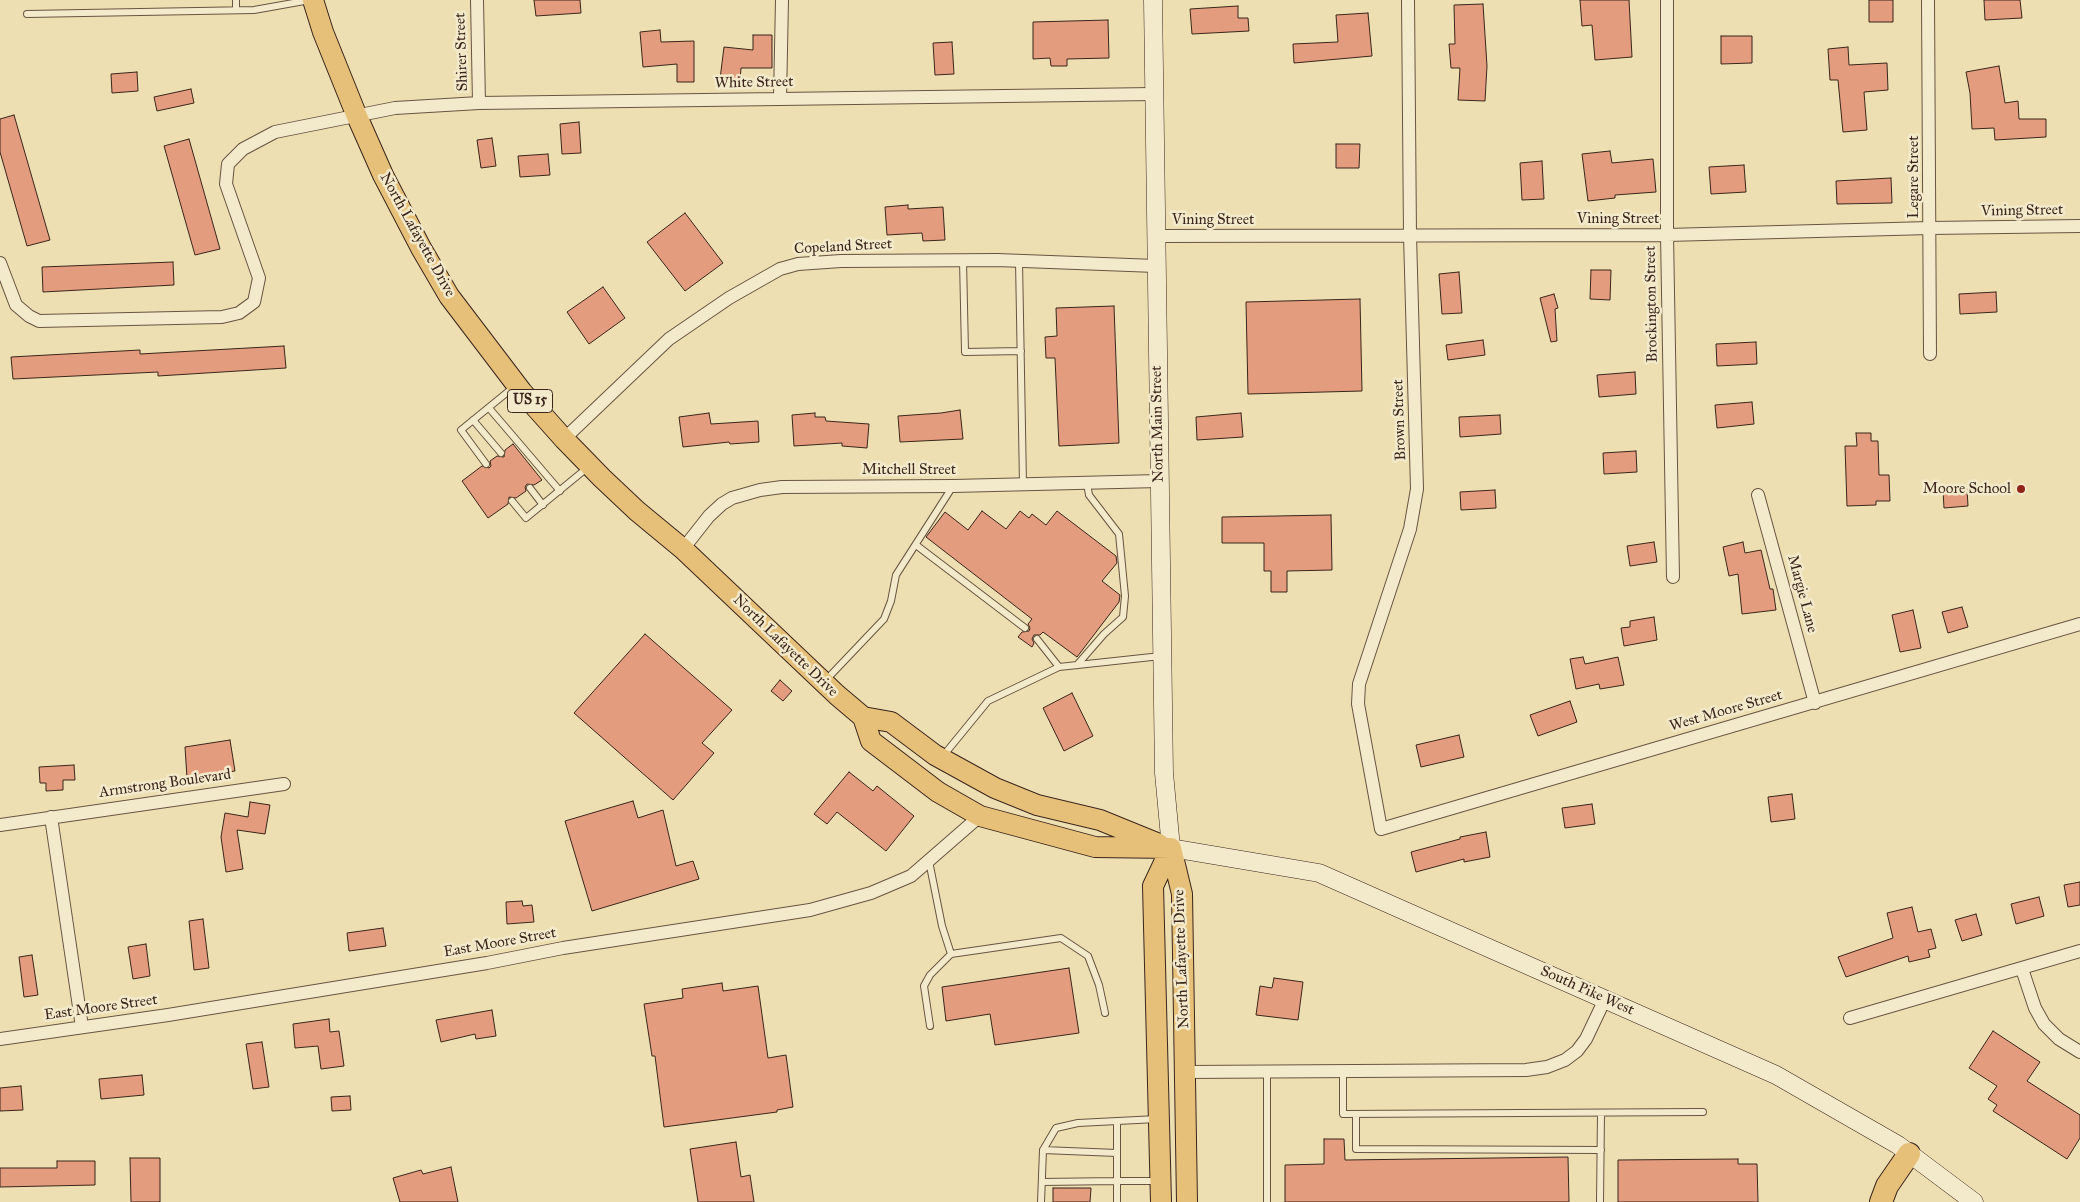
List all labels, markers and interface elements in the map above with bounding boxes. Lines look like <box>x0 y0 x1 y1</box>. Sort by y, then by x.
street label: Shirer Street <box>452 12 472 92</box>
street label: White Street <box>714 73 794 93</box>
street label: Legare Street <box>1905 136 1923 218</box>
street label: North Lafayette Drive <box>375 170 459 300</box>
street label: Vining Street <box>1981 201 2063 221</box>
street label: Vining Street <box>1577 210 1659 228</box>
street label: Vining Street <box>1172 211 1254 229</box>
street label: Copeland Street <box>794 235 892 259</box>
street label: Brockington Street <box>1642 245 1662 363</box>
street label: North Main Street <box>1148 365 1168 483</box>
street label: Brown Street <box>1390 379 1410 461</box>
road number: US 15 <box>508 390 552 412</box>
street label: Mitchell Street <box>862 461 956 479</box>
place label: Moore School <box>1923 480 2011 498</box>
marker: Moore School <box>2015 483 2027 495</box>
street label: Margie Lane <box>1783 553 1821 635</box>
street label: North Lafayette Drive <box>729 591 841 701</box>
street label: West Moore Street <box>1667 686 1785 736</box>
street label: Armstrong Boulevard <box>98 766 232 802</box>
street label: North Lafayette Drive <box>1171 889 1193 1029</box>
street label: East Moore Street <box>442 924 558 962</box>
street label: South Pike West <box>1537 962 1637 1020</box>
street label: East Moore Street <box>43 991 159 1025</box>

